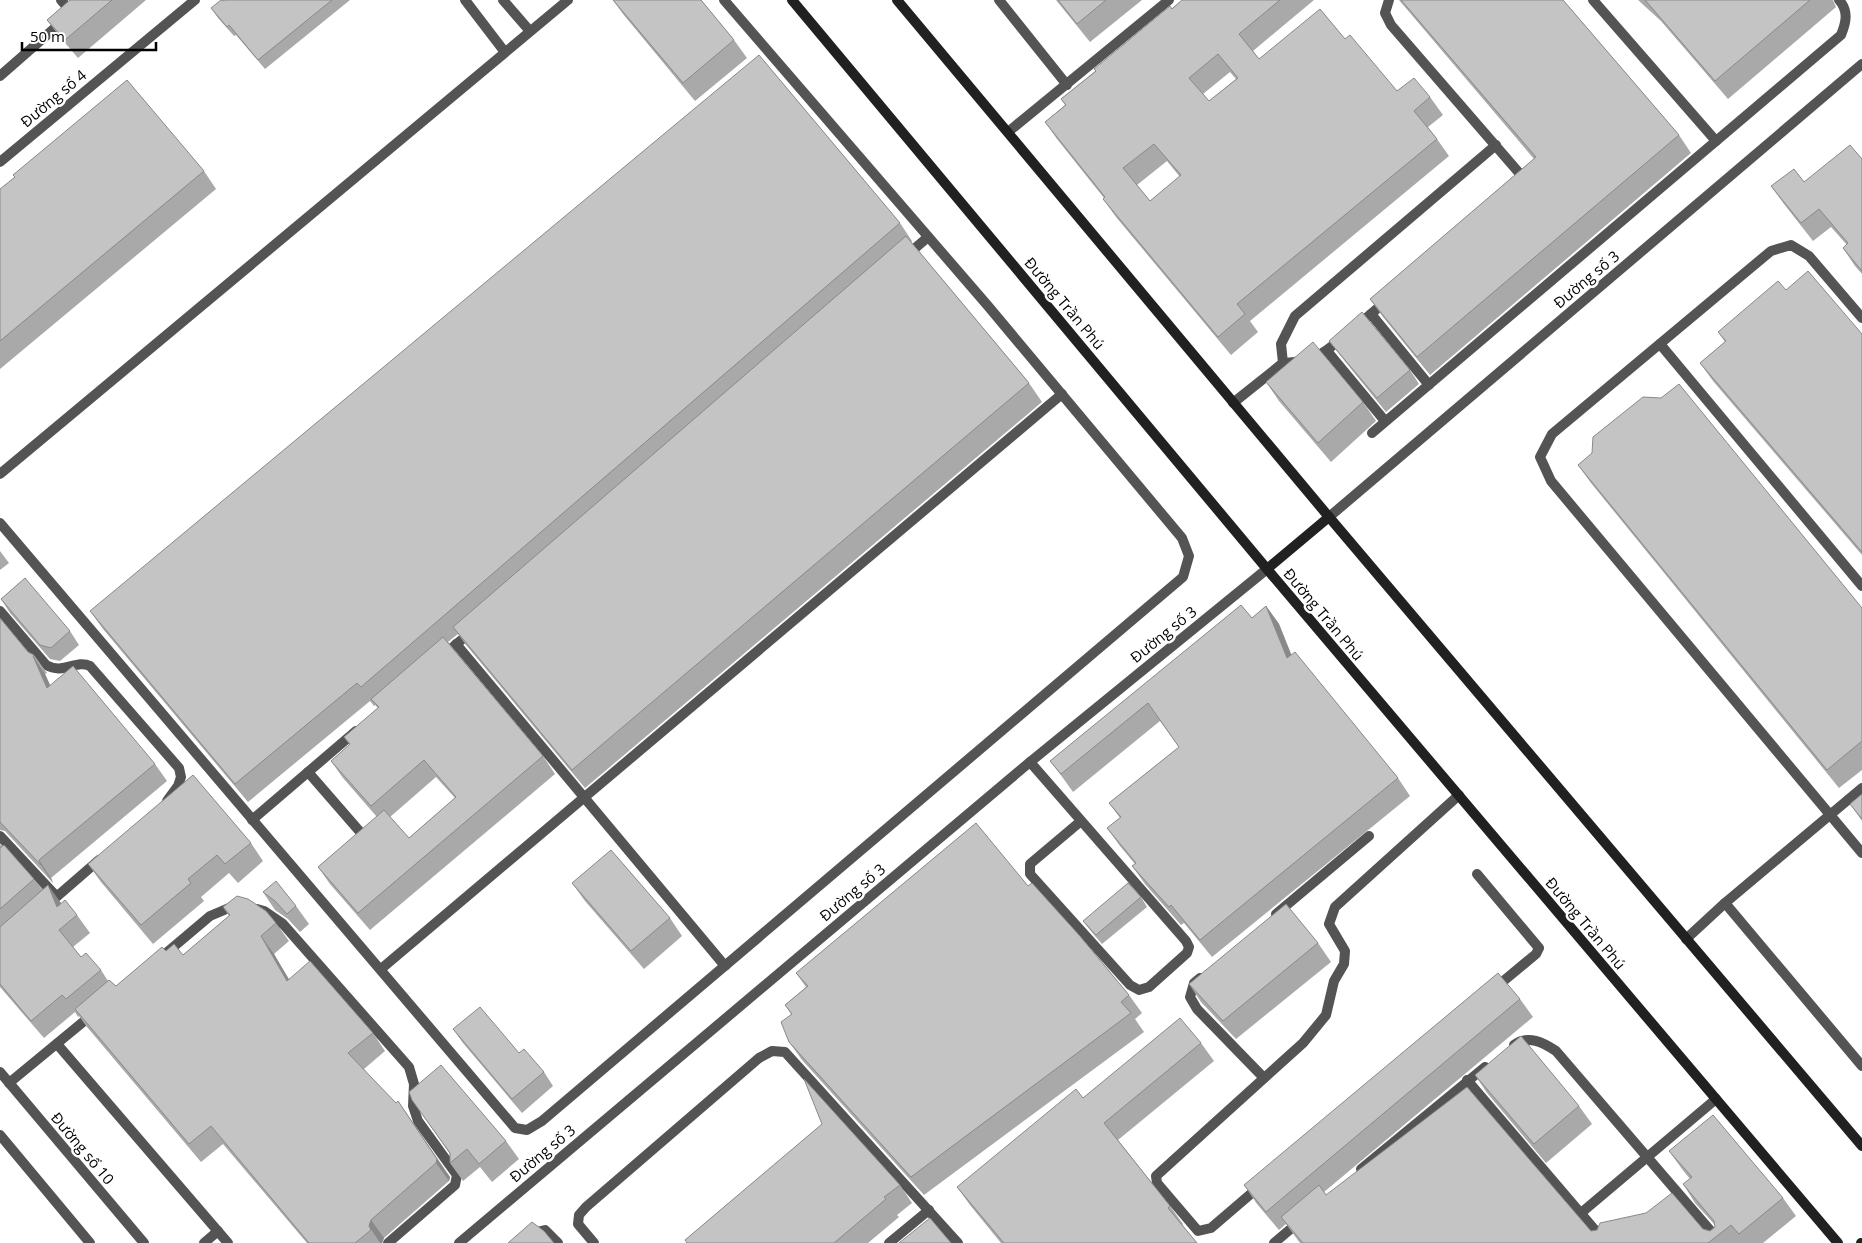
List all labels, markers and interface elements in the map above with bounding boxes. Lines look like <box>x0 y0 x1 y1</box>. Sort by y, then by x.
scale bar <box>22 20 156 52</box>
text: 50 m <box>30 26 65 46</box>
street label: Đường số 4 <box>16 64 90 131</box>
street label: Đường số 3 <box>1549 246 1623 312</box>
street label: Đường Trần Phú <box>1021 253 1109 353</box>
street label: Đường Trần Phú <box>1280 564 1368 664</box>
street label: Đường số 3 <box>1126 601 1200 667</box>
street label: Đường số 3 <box>815 859 889 925</box>
street label: Đường Trần Phú <box>1542 873 1630 973</box>
street label: Đường số 10 <box>47 1108 119 1188</box>
street label: Đường số 3 <box>505 1120 579 1186</box>

